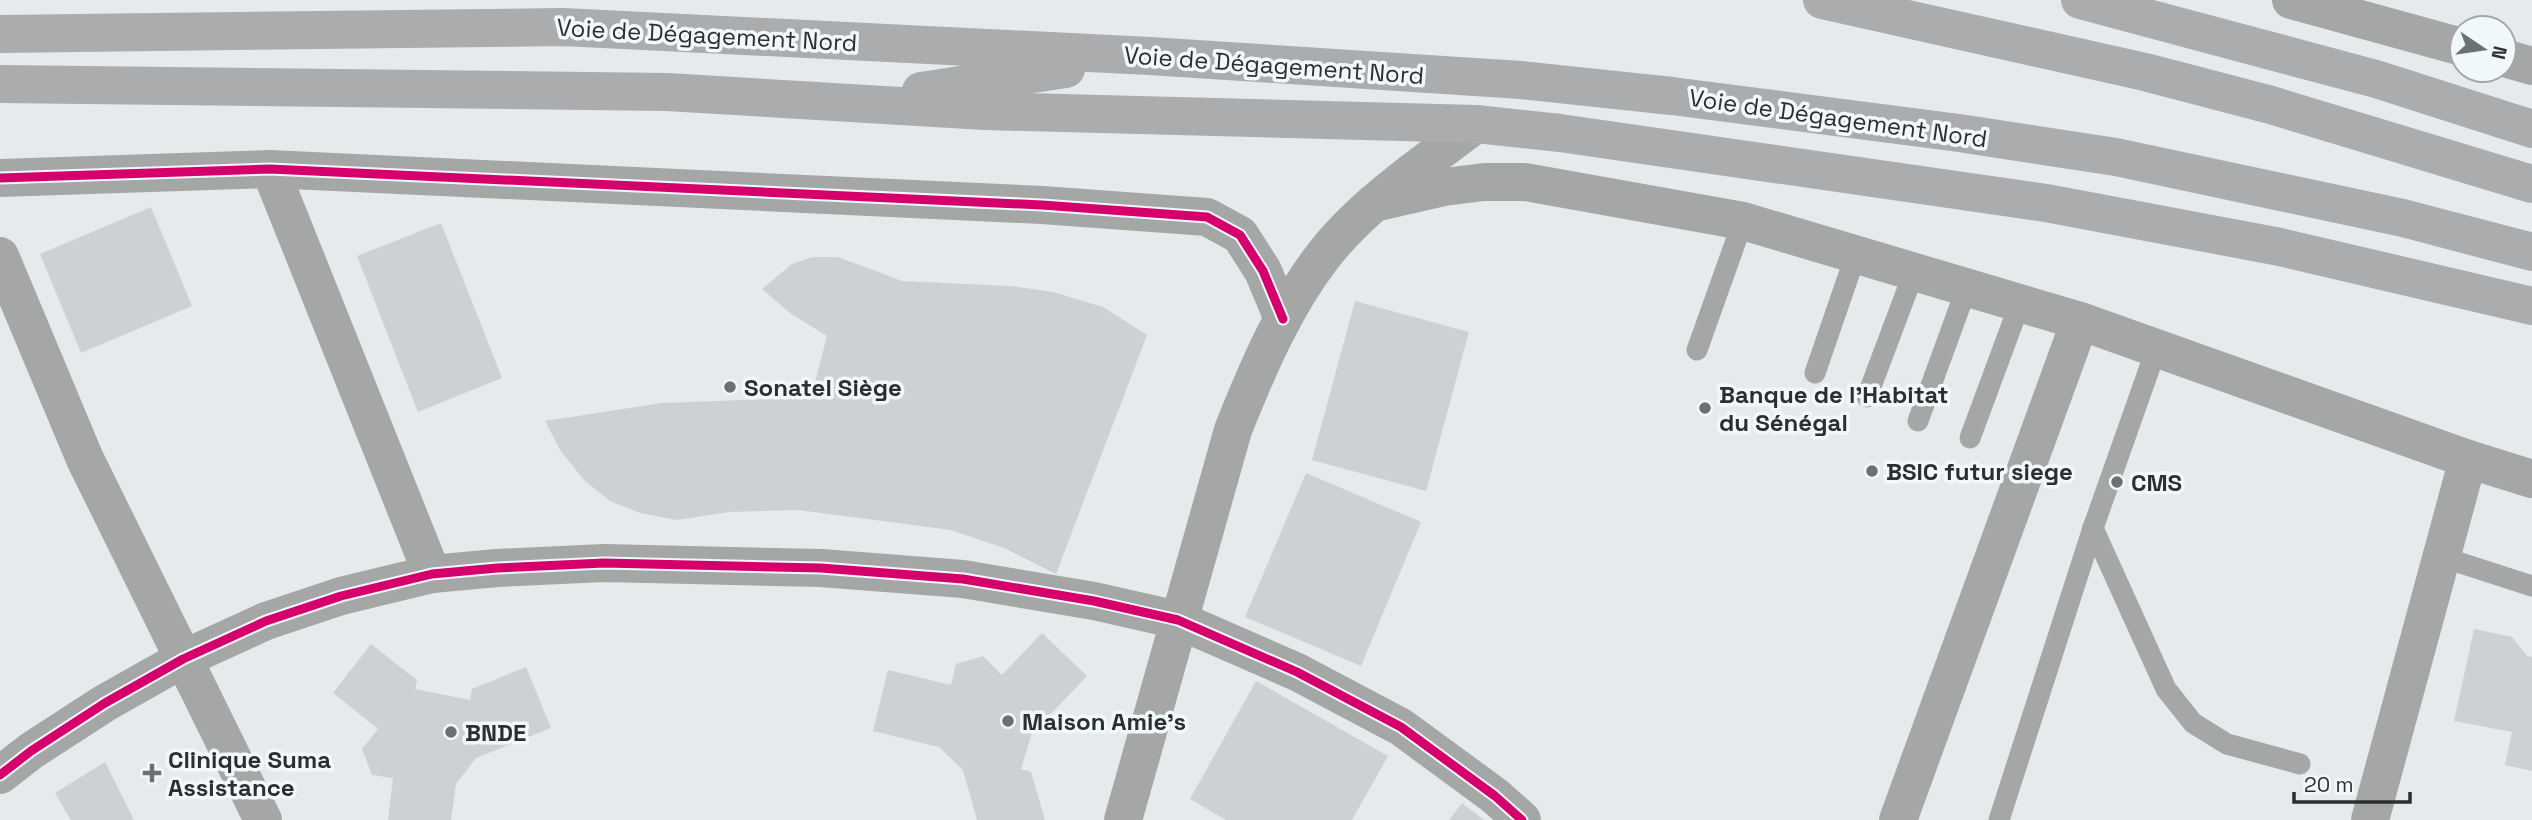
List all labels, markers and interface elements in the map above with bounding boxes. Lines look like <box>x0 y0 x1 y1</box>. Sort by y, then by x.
street label: Voie de Dégagement Nord <box>556 12 858 58</box>
north arrow <box>2448 14 2518 84</box>
street label: Voie de Dégagement Nord <box>1123 39 1425 91</box>
text: N <box>2485 44 2513 62</box>
street label: Voie de Dégagement Nord <box>1687 82 1989 154</box>
place label: Sonatel Siège <box>744 372 902 403</box>
marker: Sonatel Siège <box>722 379 738 395</box>
place label: Banque de l’Habitat du Sénégal <box>1719 379 1949 438</box>
marker: Banque de l’Habitat du Sénégal <box>1697 400 1713 416</box>
place label: BSIC futur siege <box>1886 456 2073 487</box>
marker: BSIC futur siege <box>1864 463 1880 479</box>
place label: CMS <box>2131 467 2182 498</box>
marker: CMS <box>2109 474 2125 490</box>
place label: Maison Amie's <box>1022 706 1186 737</box>
marker: Maison Amie's <box>1000 713 1016 729</box>
place label: BNDE <box>465 717 526 748</box>
marker: BNDE <box>443 724 459 740</box>
place label: Clinique Suma Assistance <box>168 744 331 803</box>
scale bar <box>2294 760 2410 804</box>
marker: Clinique Suma Assistance <box>142 763 162 783</box>
text: 20 m <box>2304 771 2354 798</box>

